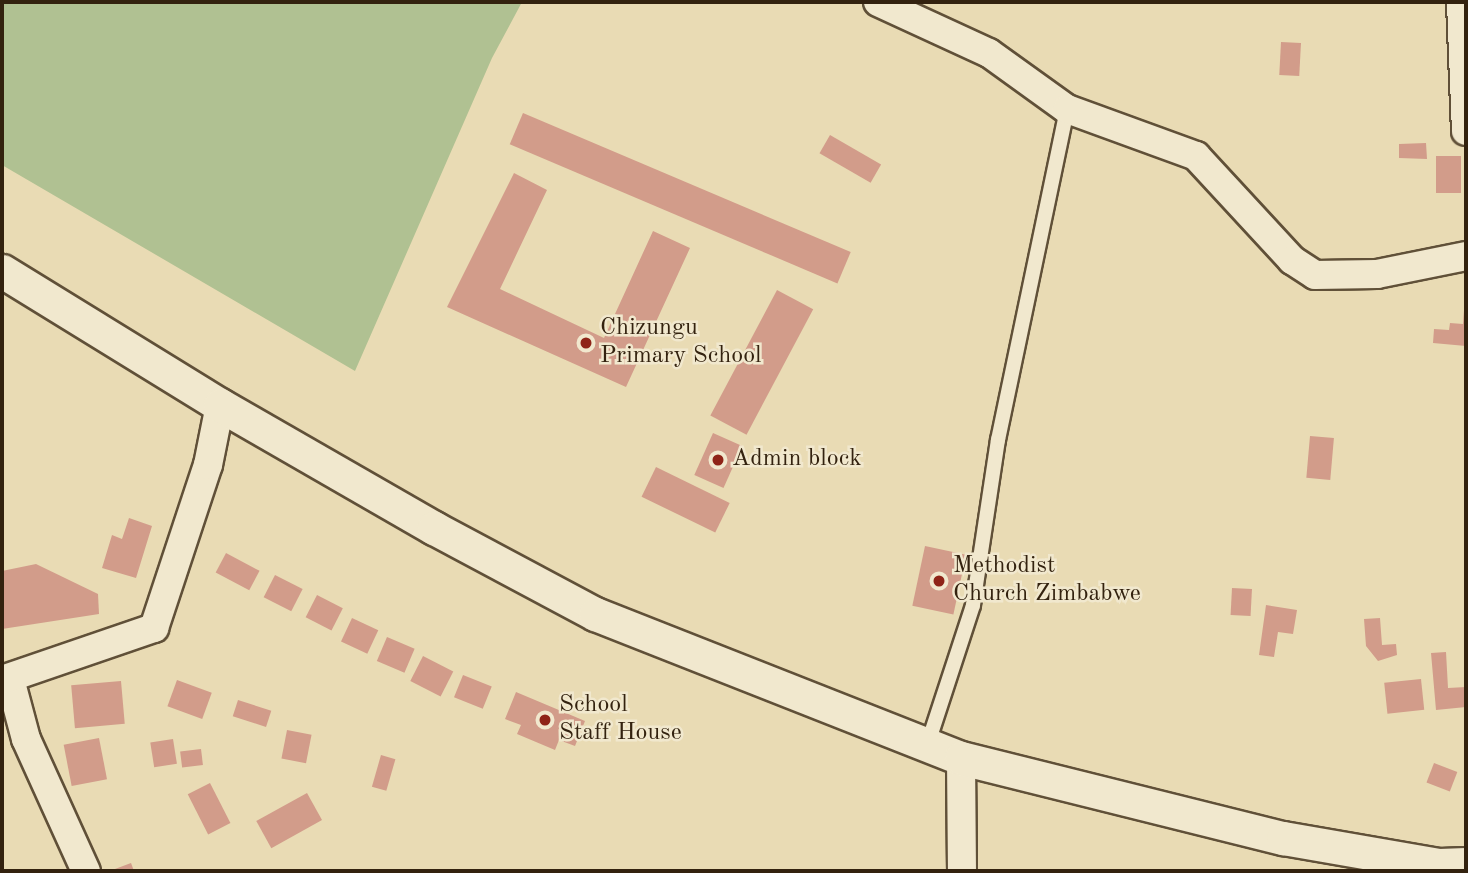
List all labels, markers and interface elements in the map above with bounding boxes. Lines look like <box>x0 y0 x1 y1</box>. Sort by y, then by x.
place label: Chizungu Primary School <box>600 315 762 371</box>
marker: Chizungu Primary School <box>578 335 594 351</box>
place label: Admin block <box>732 446 862 474</box>
marker: Admin block <box>710 452 726 468</box>
place label: Methodist Church Zimbabwe <box>953 553 1141 609</box>
marker: Methodist Church Zimbabwe <box>931 573 947 589</box>
place label: School Staff House <box>559 692 682 748</box>
marker: School Staff House <box>537 712 553 728</box>

